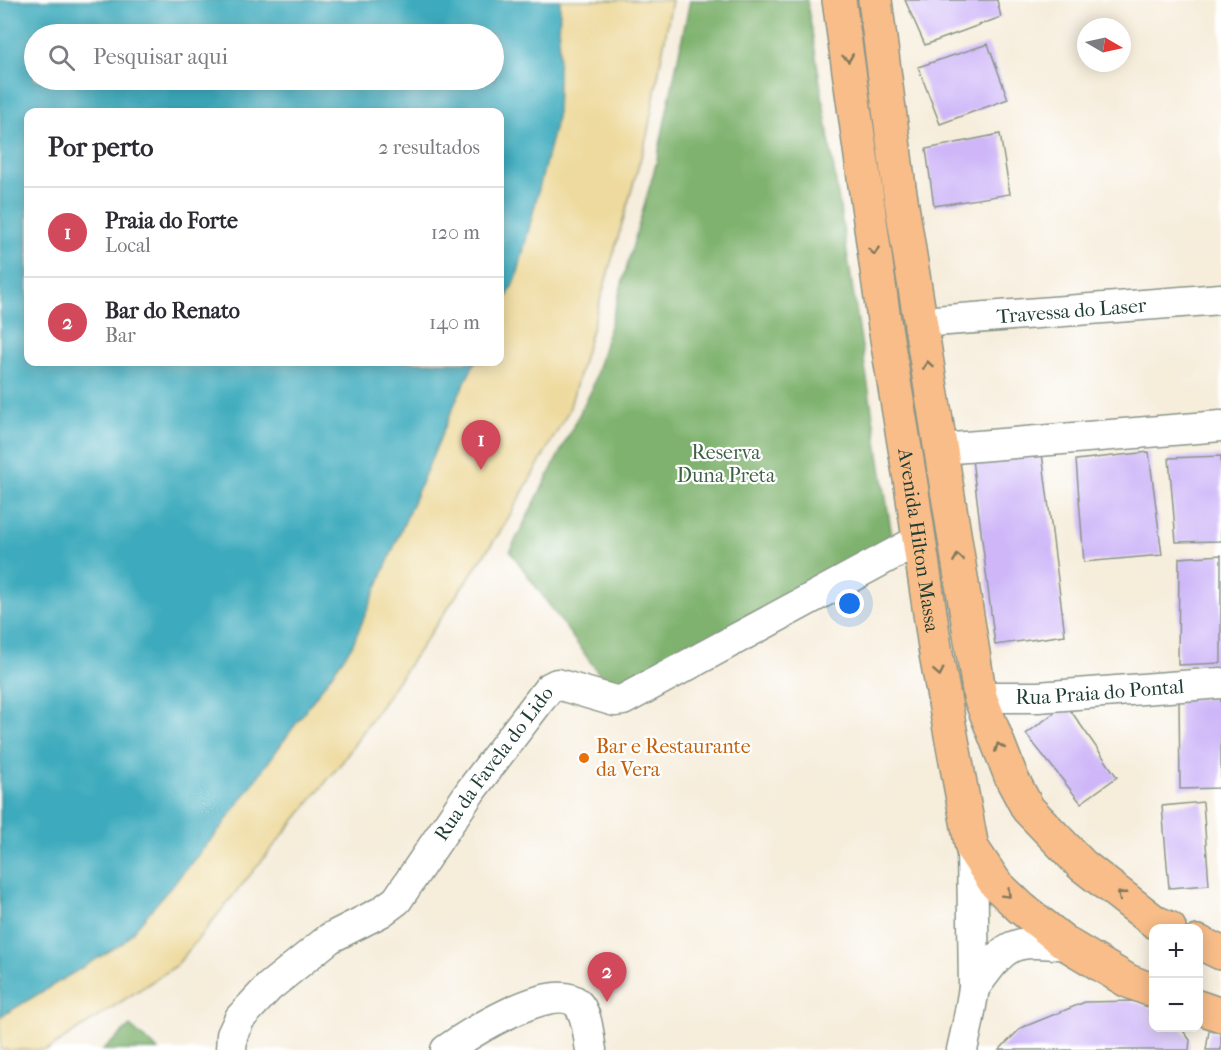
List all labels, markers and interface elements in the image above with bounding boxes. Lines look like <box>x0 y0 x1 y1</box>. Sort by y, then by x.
north arrow <box>1077 18 1131 72</box>
search box <box>24 24 504 90</box>
icon: search <box>45 41 78 74</box>
text: Pesquisar aqui <box>93 44 228 70</box>
one-way arrow <box>841 53 853 62</box>
text: Por perto <box>48 132 153 163</box>
text: 2 resultados <box>378 136 480 159</box>
text: Praia do Forte <box>105 208 238 234</box>
text: 1 <box>64 221 71 244</box>
text: 120 m <box>431 221 480 244</box>
text: Local <box>105 234 151 257</box>
one-way arrow <box>868 246 880 256</box>
street label: Travessa do Laser <box>996 294 1148 328</box>
text: Bar do Renato <box>105 298 240 324</box>
text: 2 <box>62 311 73 334</box>
text: 140 m <box>429 311 480 334</box>
text: Bar <box>105 324 136 347</box>
one-way arrow <box>923 360 935 370</box>
pin: 1 <box>462 420 500 470</box>
park label: Reserva Duna Preta <box>677 441 776 487</box>
street label: Avenida Hilton Massa <box>893 446 944 634</box>
one-way arrow <box>952 553 964 562</box>
your location <box>835 589 864 618</box>
one-way arrow <box>932 667 945 677</box>
street label: Rua Praia do Pontal <box>1016 675 1185 709</box>
street label: Rua da Favela do Lido <box>430 682 558 845</box>
place label: Bar e Restaurante da Vera <box>596 735 751 781</box>
one-way arrow <box>994 743 1007 753</box>
marker: Bar e Restaurante da Vera <box>577 751 591 765</box>
one-way arrow <box>999 887 1010 898</box>
one-way arrow <box>1116 892 1127 903</box>
map controls <box>1149 924 1203 1032</box>
button: + <box>1149 924 1203 978</box>
pin: 2 <box>588 952 626 1002</box>
button: − <box>1149 978 1203 1032</box>

